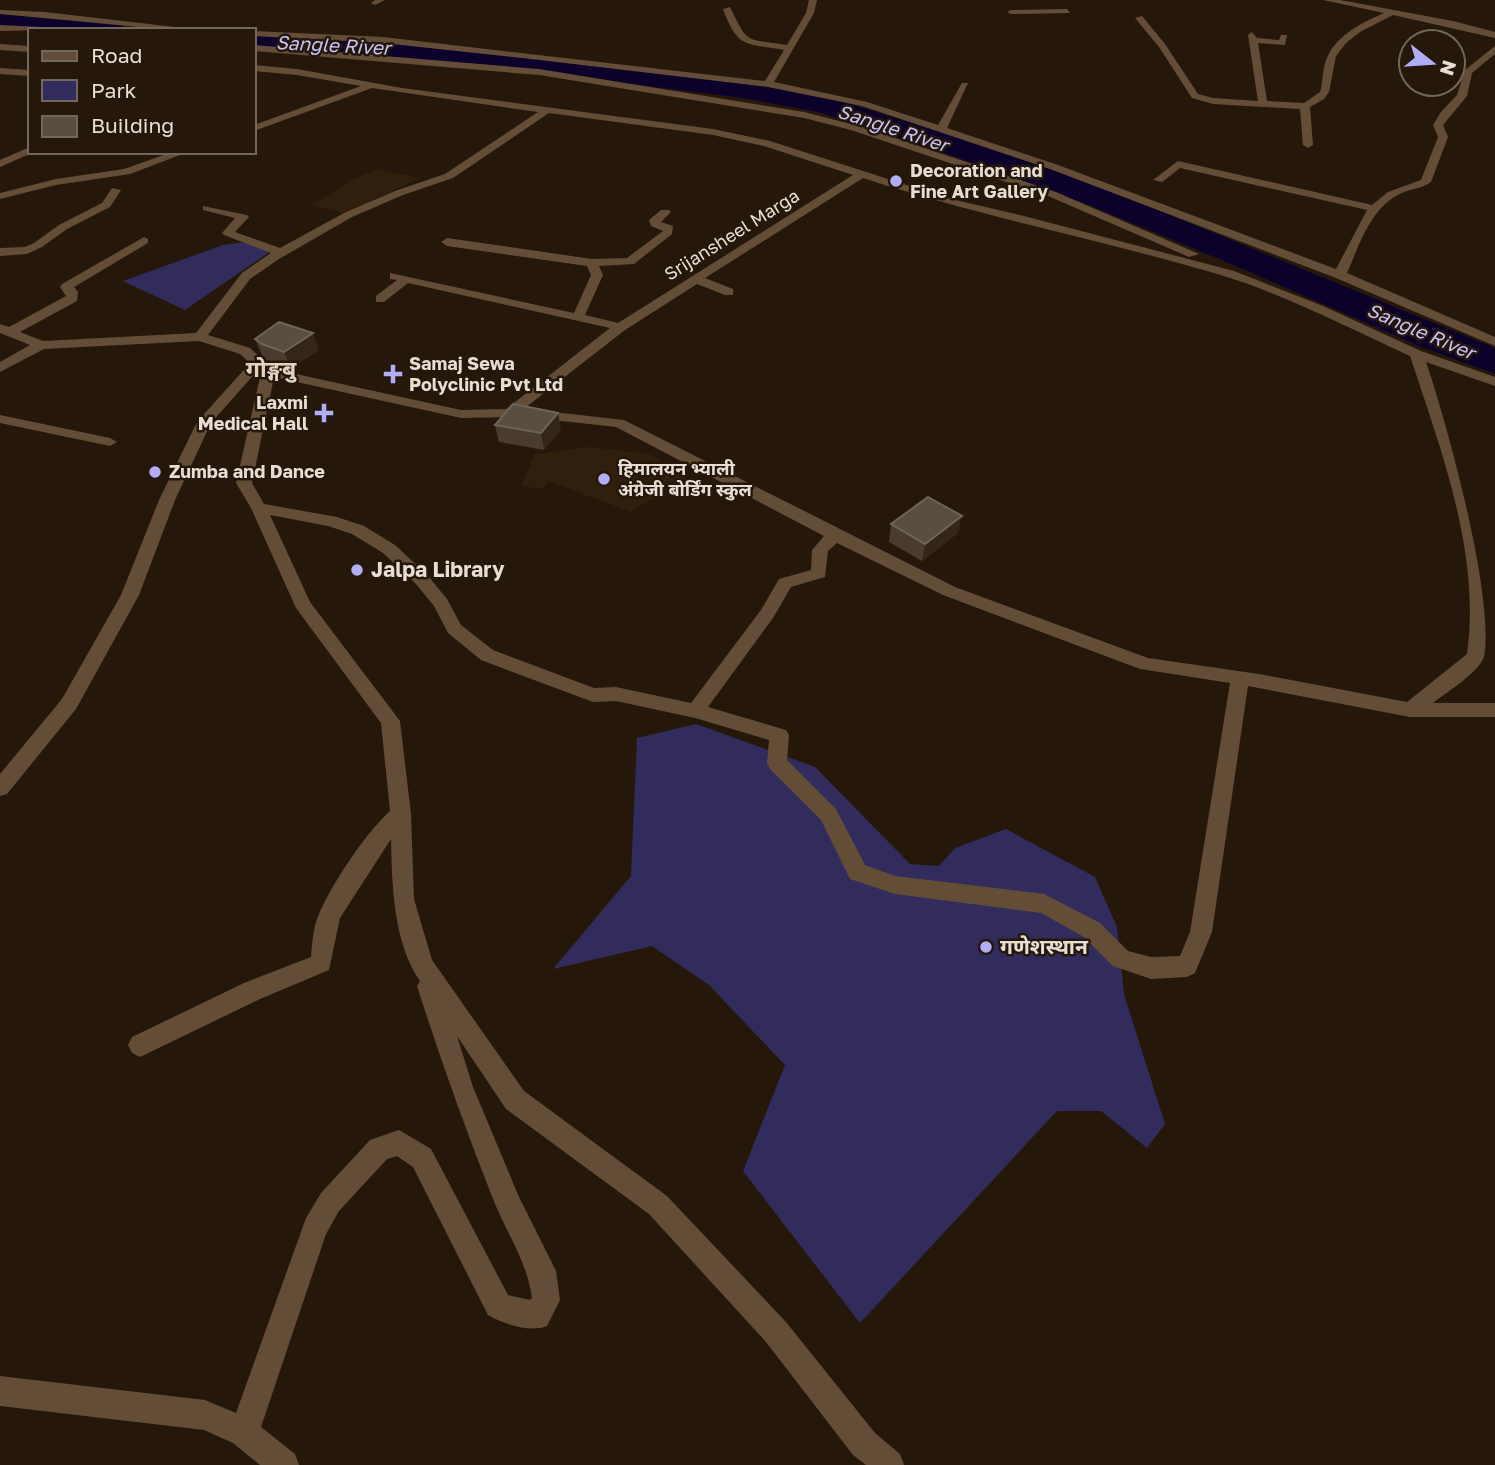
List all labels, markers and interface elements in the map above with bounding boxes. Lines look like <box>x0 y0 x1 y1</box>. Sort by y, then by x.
legend <box>28 28 256 154</box>
north arrow <box>1397 28 1467 98</box>
water label: Sangle River <box>275 30 393 59</box>
text: Road <box>91 42 142 68</box>
text: N <box>1436 58 1462 78</box>
text: Park <box>91 77 137 103</box>
water label: Sangle River <box>835 99 954 157</box>
text: Building <box>91 112 174 138</box>
place label: Decoration and Fine Art Gallery <box>910 159 1048 202</box>
marker: Decoration and Fine Art Gallery <box>888 173 904 189</box>
street label: Srijansheel Marga <box>660 184 803 285</box>
water label: Sangle River <box>1364 298 1481 365</box>
place label: Samaj Sewa Polyclinic Pvt Ltd <box>409 352 563 395</box>
district label: गोङ्गबु <box>246 354 297 383</box>
marker: Samaj Sewa Polyclinic Pvt Ltd <box>383 364 403 384</box>
place label: Laxmi Medical Hall <box>198 391 308 434</box>
marker: Laxmi Medical Hall <box>314 403 334 423</box>
place label: हिमालयन भ्याली अंग्रेजी बोर्डिंग स्कुल <box>618 457 753 501</box>
place label: Zumba and Dance <box>169 460 325 482</box>
marker: Zumba and Dance <box>147 464 163 480</box>
marker: हिमालयन भ्याली अंग्रेजी बोर्डिंग स्कुल <box>596 471 612 487</box>
place label: Jalpa Library <box>371 556 505 582</box>
marker: Jalpa Library <box>349 562 365 578</box>
place label: गणेशस्थान <box>1000 933 1089 959</box>
marker: गणेशस्थान <box>978 939 994 955</box>

